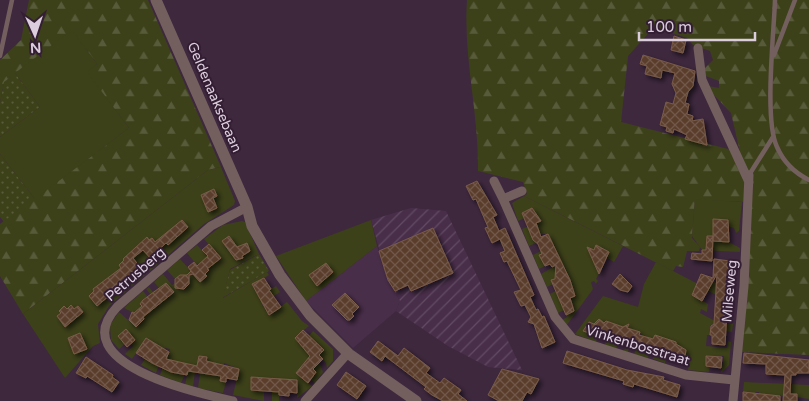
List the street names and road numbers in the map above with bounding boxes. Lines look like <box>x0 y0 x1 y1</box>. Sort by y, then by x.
street label: Geldenaaksebaan <box>184 39 245 155</box>
street label: Petrusberg <box>102 244 169 305</box>
street label: Milseweg <box>718 259 741 323</box>
street label: Vinkenbosstraat <box>584 322 693 370</box>

